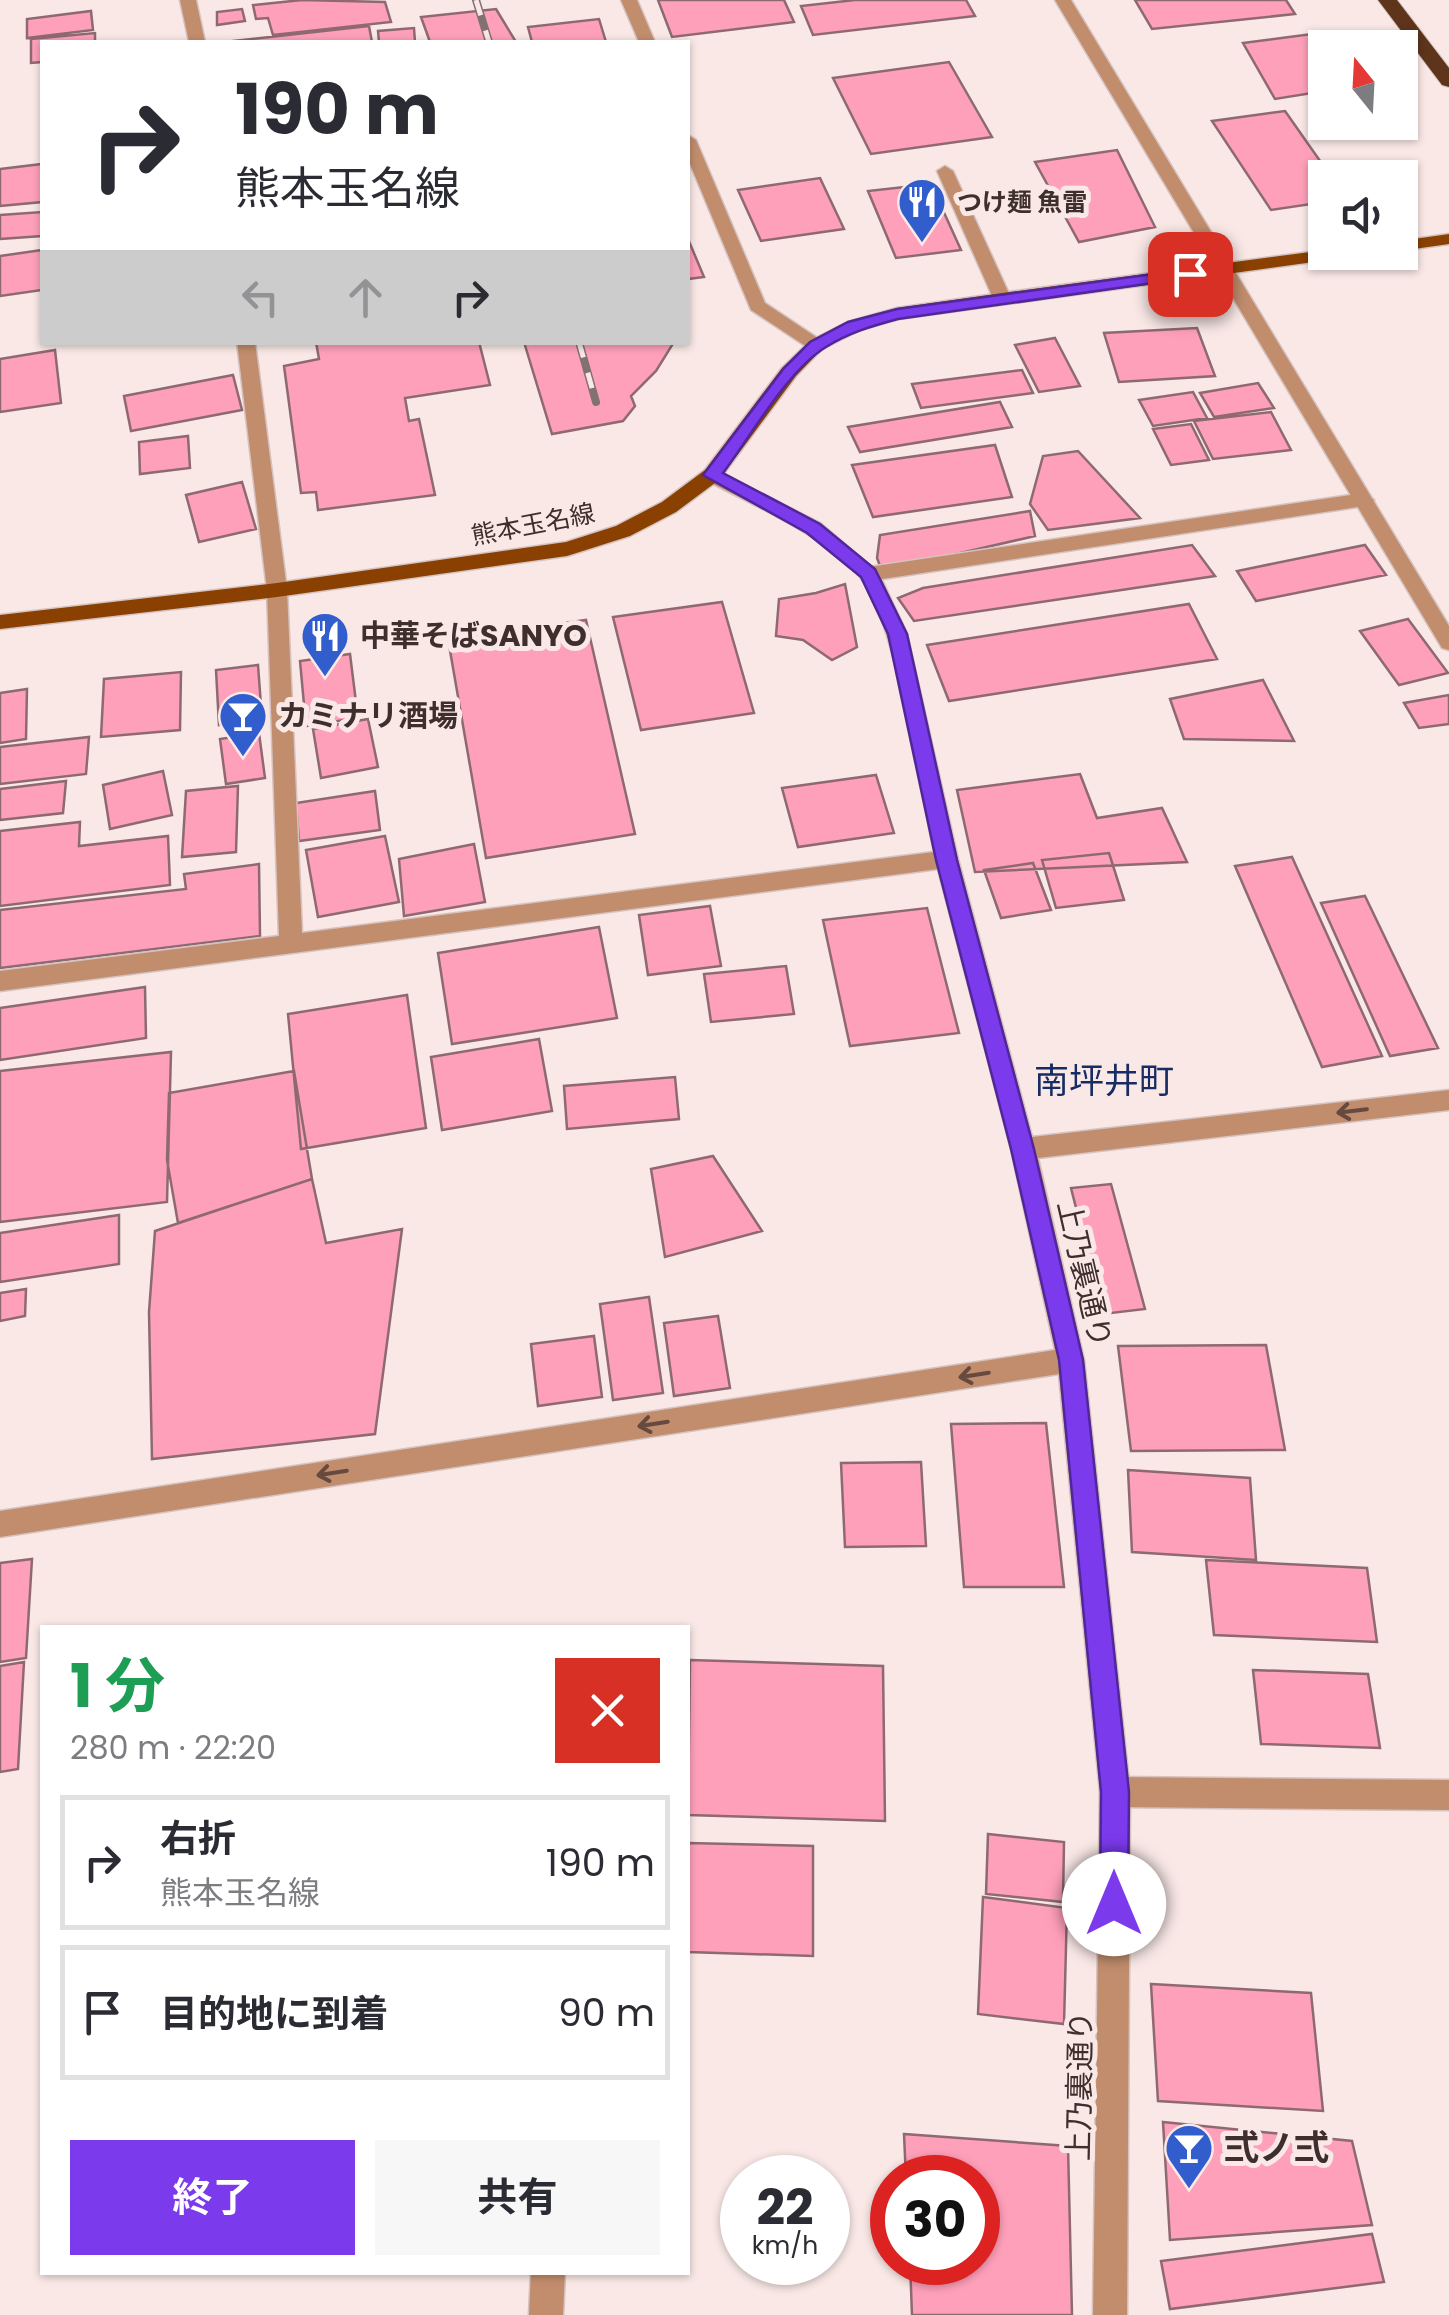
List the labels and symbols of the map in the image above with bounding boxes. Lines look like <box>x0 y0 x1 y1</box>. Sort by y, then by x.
north arrow <box>1308 30 1418 140</box>
restaurant icon: つけ麺 魚雷 <box>896 176 948 244</box>
place label: つけ麺 魚雷 <box>957 185 1087 220</box>
pin <box>1148 232 1233 317</box>
street label: 熊本玉名線 <box>468 495 598 554</box>
restaurant icon: 中華そばSANYO <box>299 610 351 678</box>
place label: 中華そばSANYO <box>360 614 587 657</box>
bar icon: カミナリ酒場 <box>217 690 269 758</box>
place label: カミナリ酒場 <box>278 694 458 737</box>
district label: 南坪井町 <box>1034 1056 1174 1105</box>
one-way arrow <box>1337 1102 1369 1121</box>
street label: 上乃裏通り <box>1047 1196 1122 1352</box>
one-way arrow <box>959 1366 991 1385</box>
one-way arrow <box>638 1415 670 1434</box>
one-way arrow <box>316 1464 349 1483</box>
position arrow <box>1062 1852 1166 1956</box>
street label: 上乃裏通り <box>1057 2011 1102 2161</box>
bar icon: 弍ノ弍 <box>1163 2122 1215 2190</box>
place label: 弍ノ弍 <box>1224 2123 1329 2172</box>
speed limit sign: 30 <box>870 2155 1000 2285</box>

